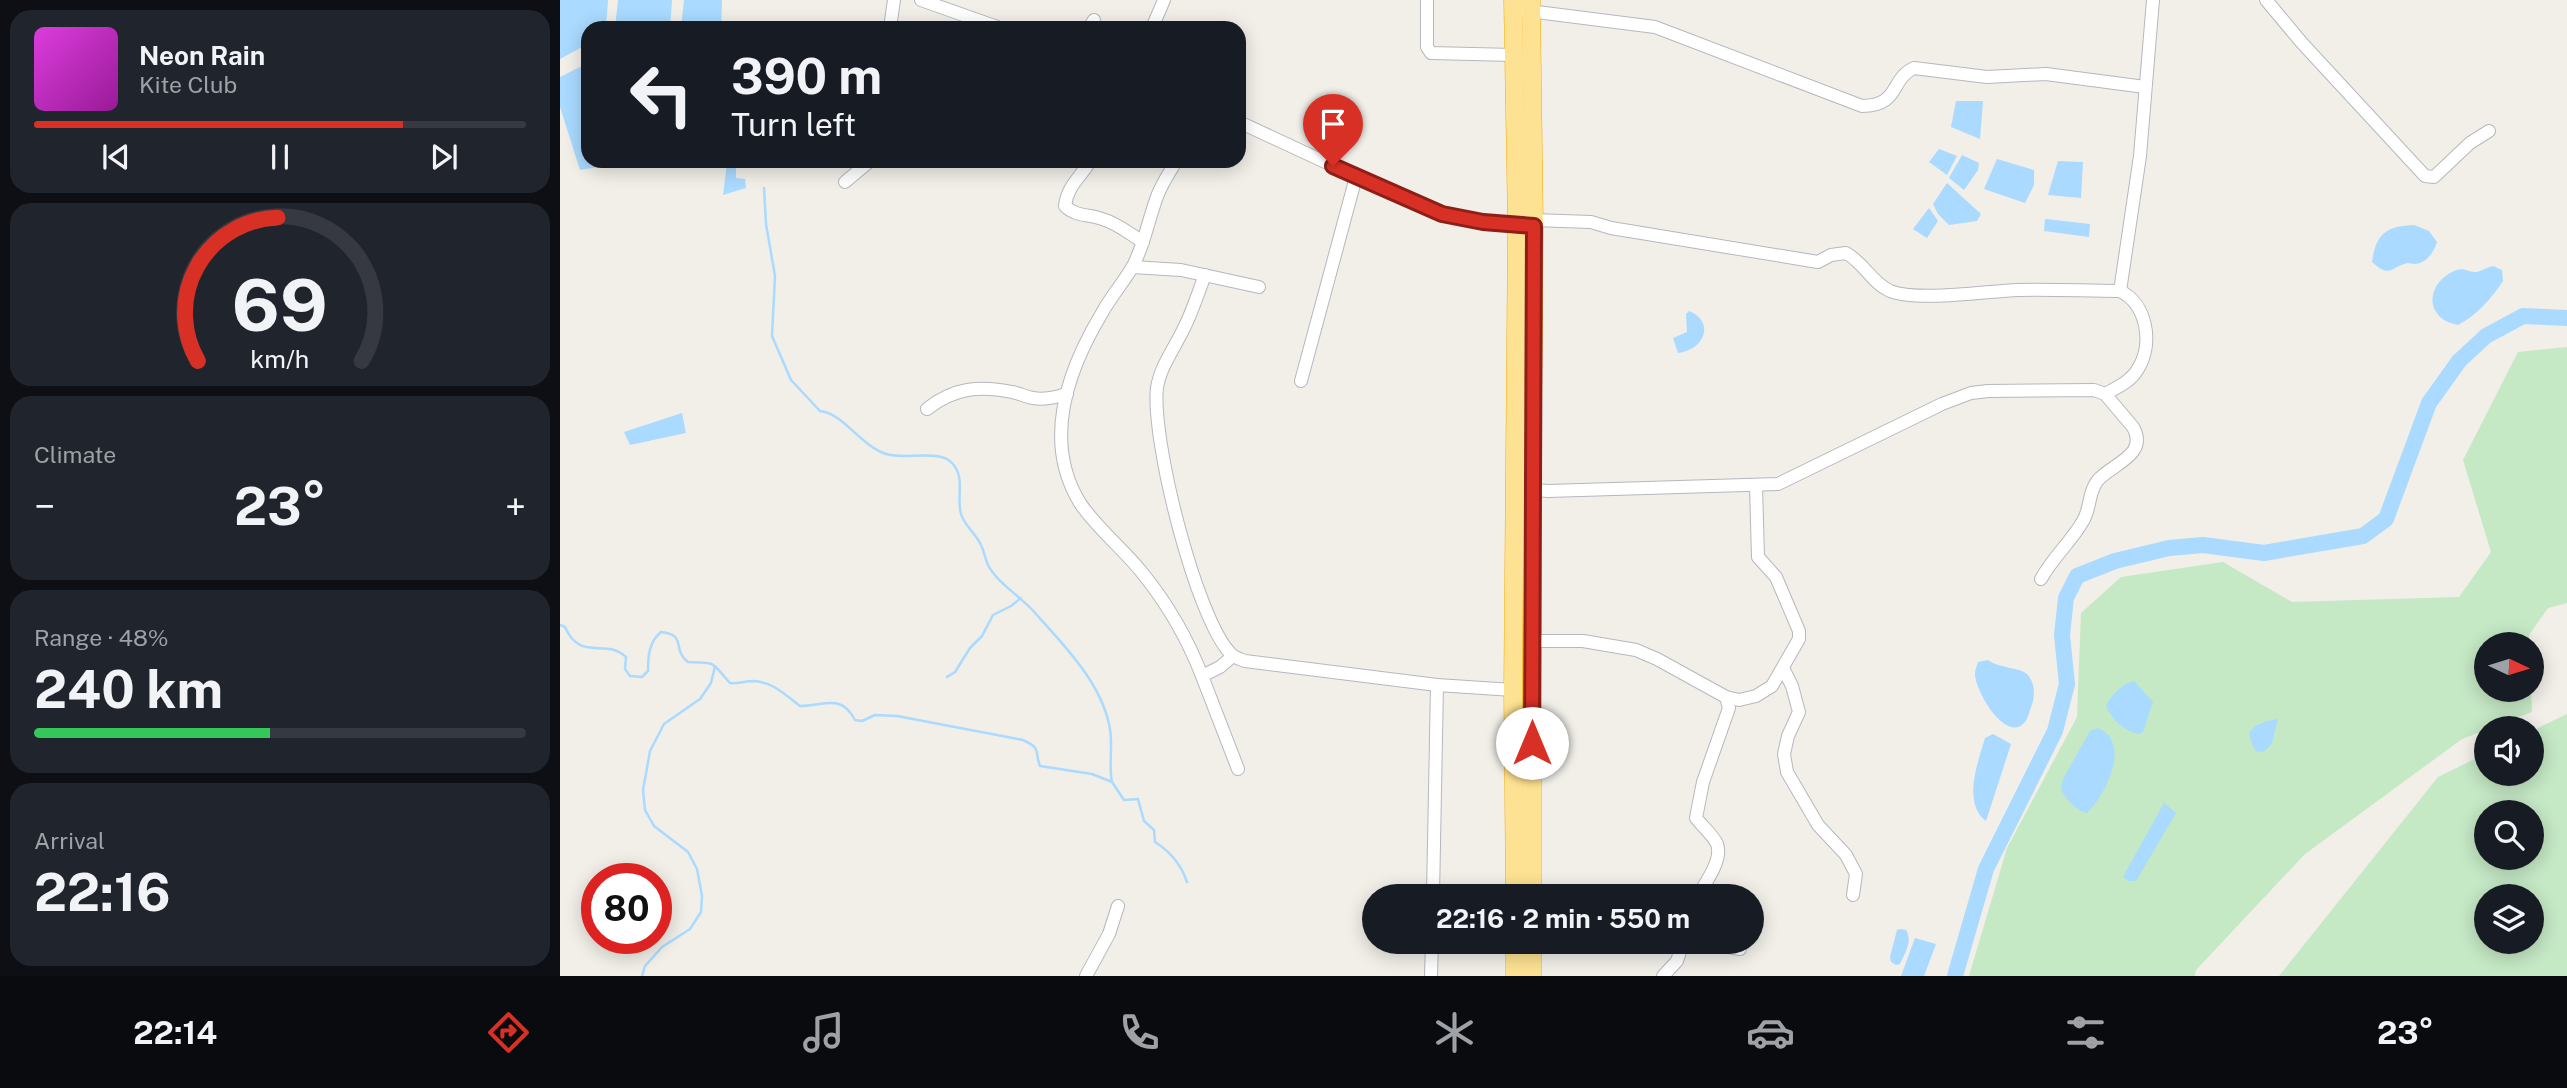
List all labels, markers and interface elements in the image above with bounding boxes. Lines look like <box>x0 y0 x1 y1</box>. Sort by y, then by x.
text: Neon Rain <box>139 40 265 71</box>
text: 390 m <box>731 47 882 105</box>
icon: left <box>616 49 707 140</box>
text: Kite Club <box>139 71 237 98</box>
pin <box>1303 94 1363 166</box>
icon: arrive <box>1314 105 1352 143</box>
text: Turn left <box>731 106 856 143</box>
icon: previous <box>97 138 135 176</box>
icon: pause <box>261 138 299 176</box>
icon: next <box>425 138 463 176</box>
text: 69 <box>232 262 328 347</box>
text: km/h <box>251 344 309 374</box>
text: Climate <box>34 441 116 468</box>
text: 23° <box>234 476 326 537</box>
text: − <box>34 484 55 529</box>
text: + <box>505 484 526 529</box>
text: Range · 48% <box>34 624 169 651</box>
north arrow <box>2474 632 2544 702</box>
map controls <box>2474 632 2544 954</box>
text: 240 km <box>34 659 223 720</box>
position arrow <box>1495 706 1569 780</box>
button: sound <box>2474 716 2544 786</box>
button: search <box>2474 800 2544 870</box>
text: Arrival <box>34 827 105 854</box>
text: 22:16 <box>34 862 171 923</box>
speed limit sign: 80 <box>581 863 672 954</box>
button: layers <box>2474 884 2544 954</box>
text: 22:16 · 2 min · 550 m <box>1436 903 1690 934</box>
icon: directions <box>484 1008 533 1057</box>
icon: music <box>799 1008 848 1057</box>
icon: phone <box>1115 1008 1164 1057</box>
icon: climate <box>1430 1008 1479 1057</box>
icon: car <box>1746 1008 1795 1057</box>
icon: filters <box>2061 1008 2110 1057</box>
text: 22:14 <box>133 1014 217 1051</box>
text: 23° <box>2377 1014 2434 1051</box>

